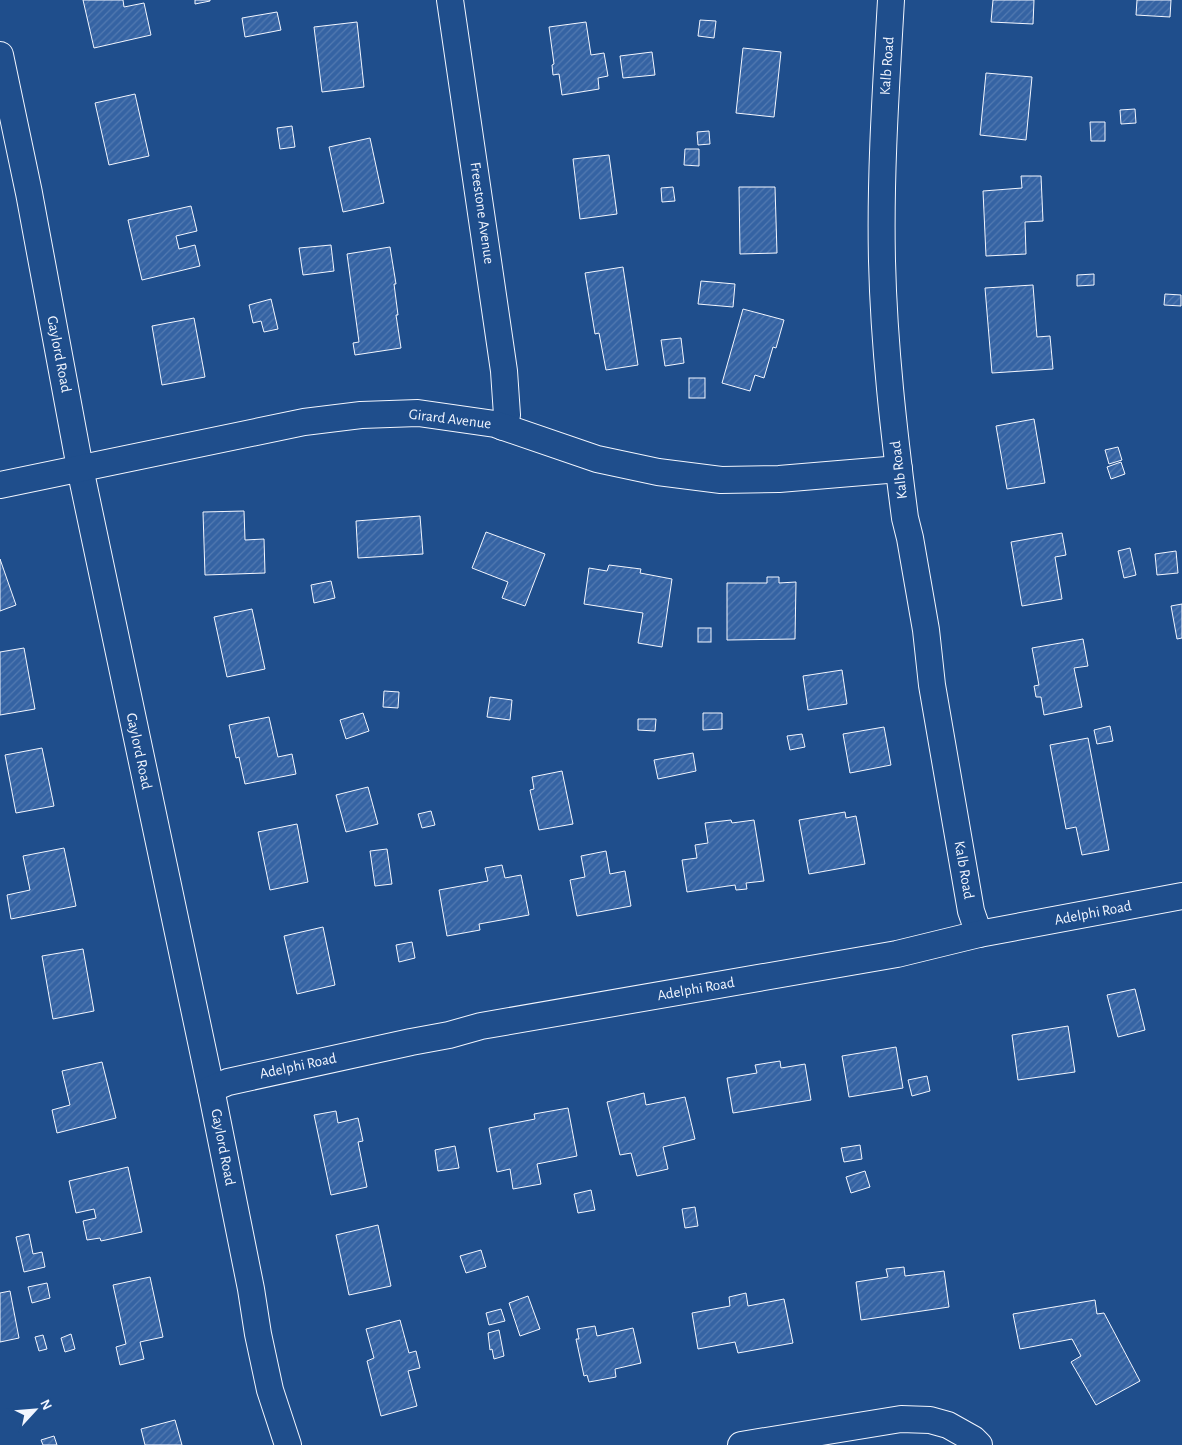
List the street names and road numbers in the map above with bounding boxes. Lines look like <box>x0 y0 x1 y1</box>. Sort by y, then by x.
street label: Kalb Road <box>877 36 897 96</box>
street label: Freestone Avenue <box>467 161 497 265</box>
street label: Gaylord Road <box>44 314 74 394</box>
street label: Girard Avenue <box>408 407 492 432</box>
street label: Kalb Road <box>888 440 910 500</box>
street label: Gaylord Road <box>124 711 154 791</box>
street label: Kalb Road <box>952 840 977 900</box>
street label: Adelphi Road <box>1053 898 1133 928</box>
street label: Adelphi Road <box>656 975 736 1003</box>
street label: Adelphi Road <box>258 1050 338 1081</box>
street label: Gaylord Road <box>208 1107 238 1187</box>

